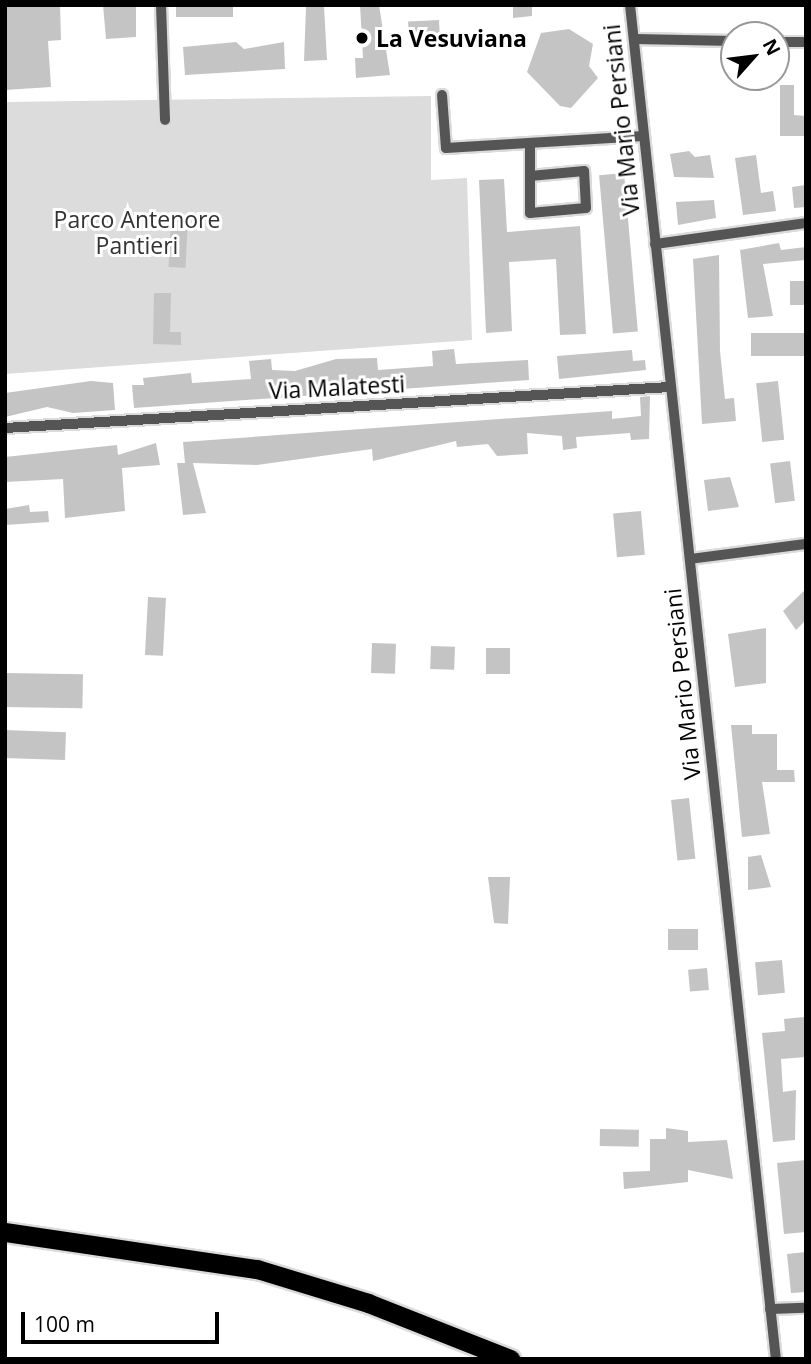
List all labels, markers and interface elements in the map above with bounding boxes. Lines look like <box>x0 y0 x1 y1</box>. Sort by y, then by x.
north arrow <box>720 21 790 91</box>
street label: Via Mario Persiani <box>597 23 645 217</box>
place label: La Vesuviana <box>376 24 527 52</box>
marker: La Vesuviana <box>354 30 370 46</box>
text: N <box>757 34 787 60</box>
park label: Parco Antenore Pantieri <box>54 205 220 259</box>
street label: Via Malatesti <box>268 370 406 404</box>
street label: Via Mario Persiani <box>658 587 706 781</box>
scale bar <box>24 1298 222 1342</box>
text: 100 m <box>34 1310 95 1338</box>

